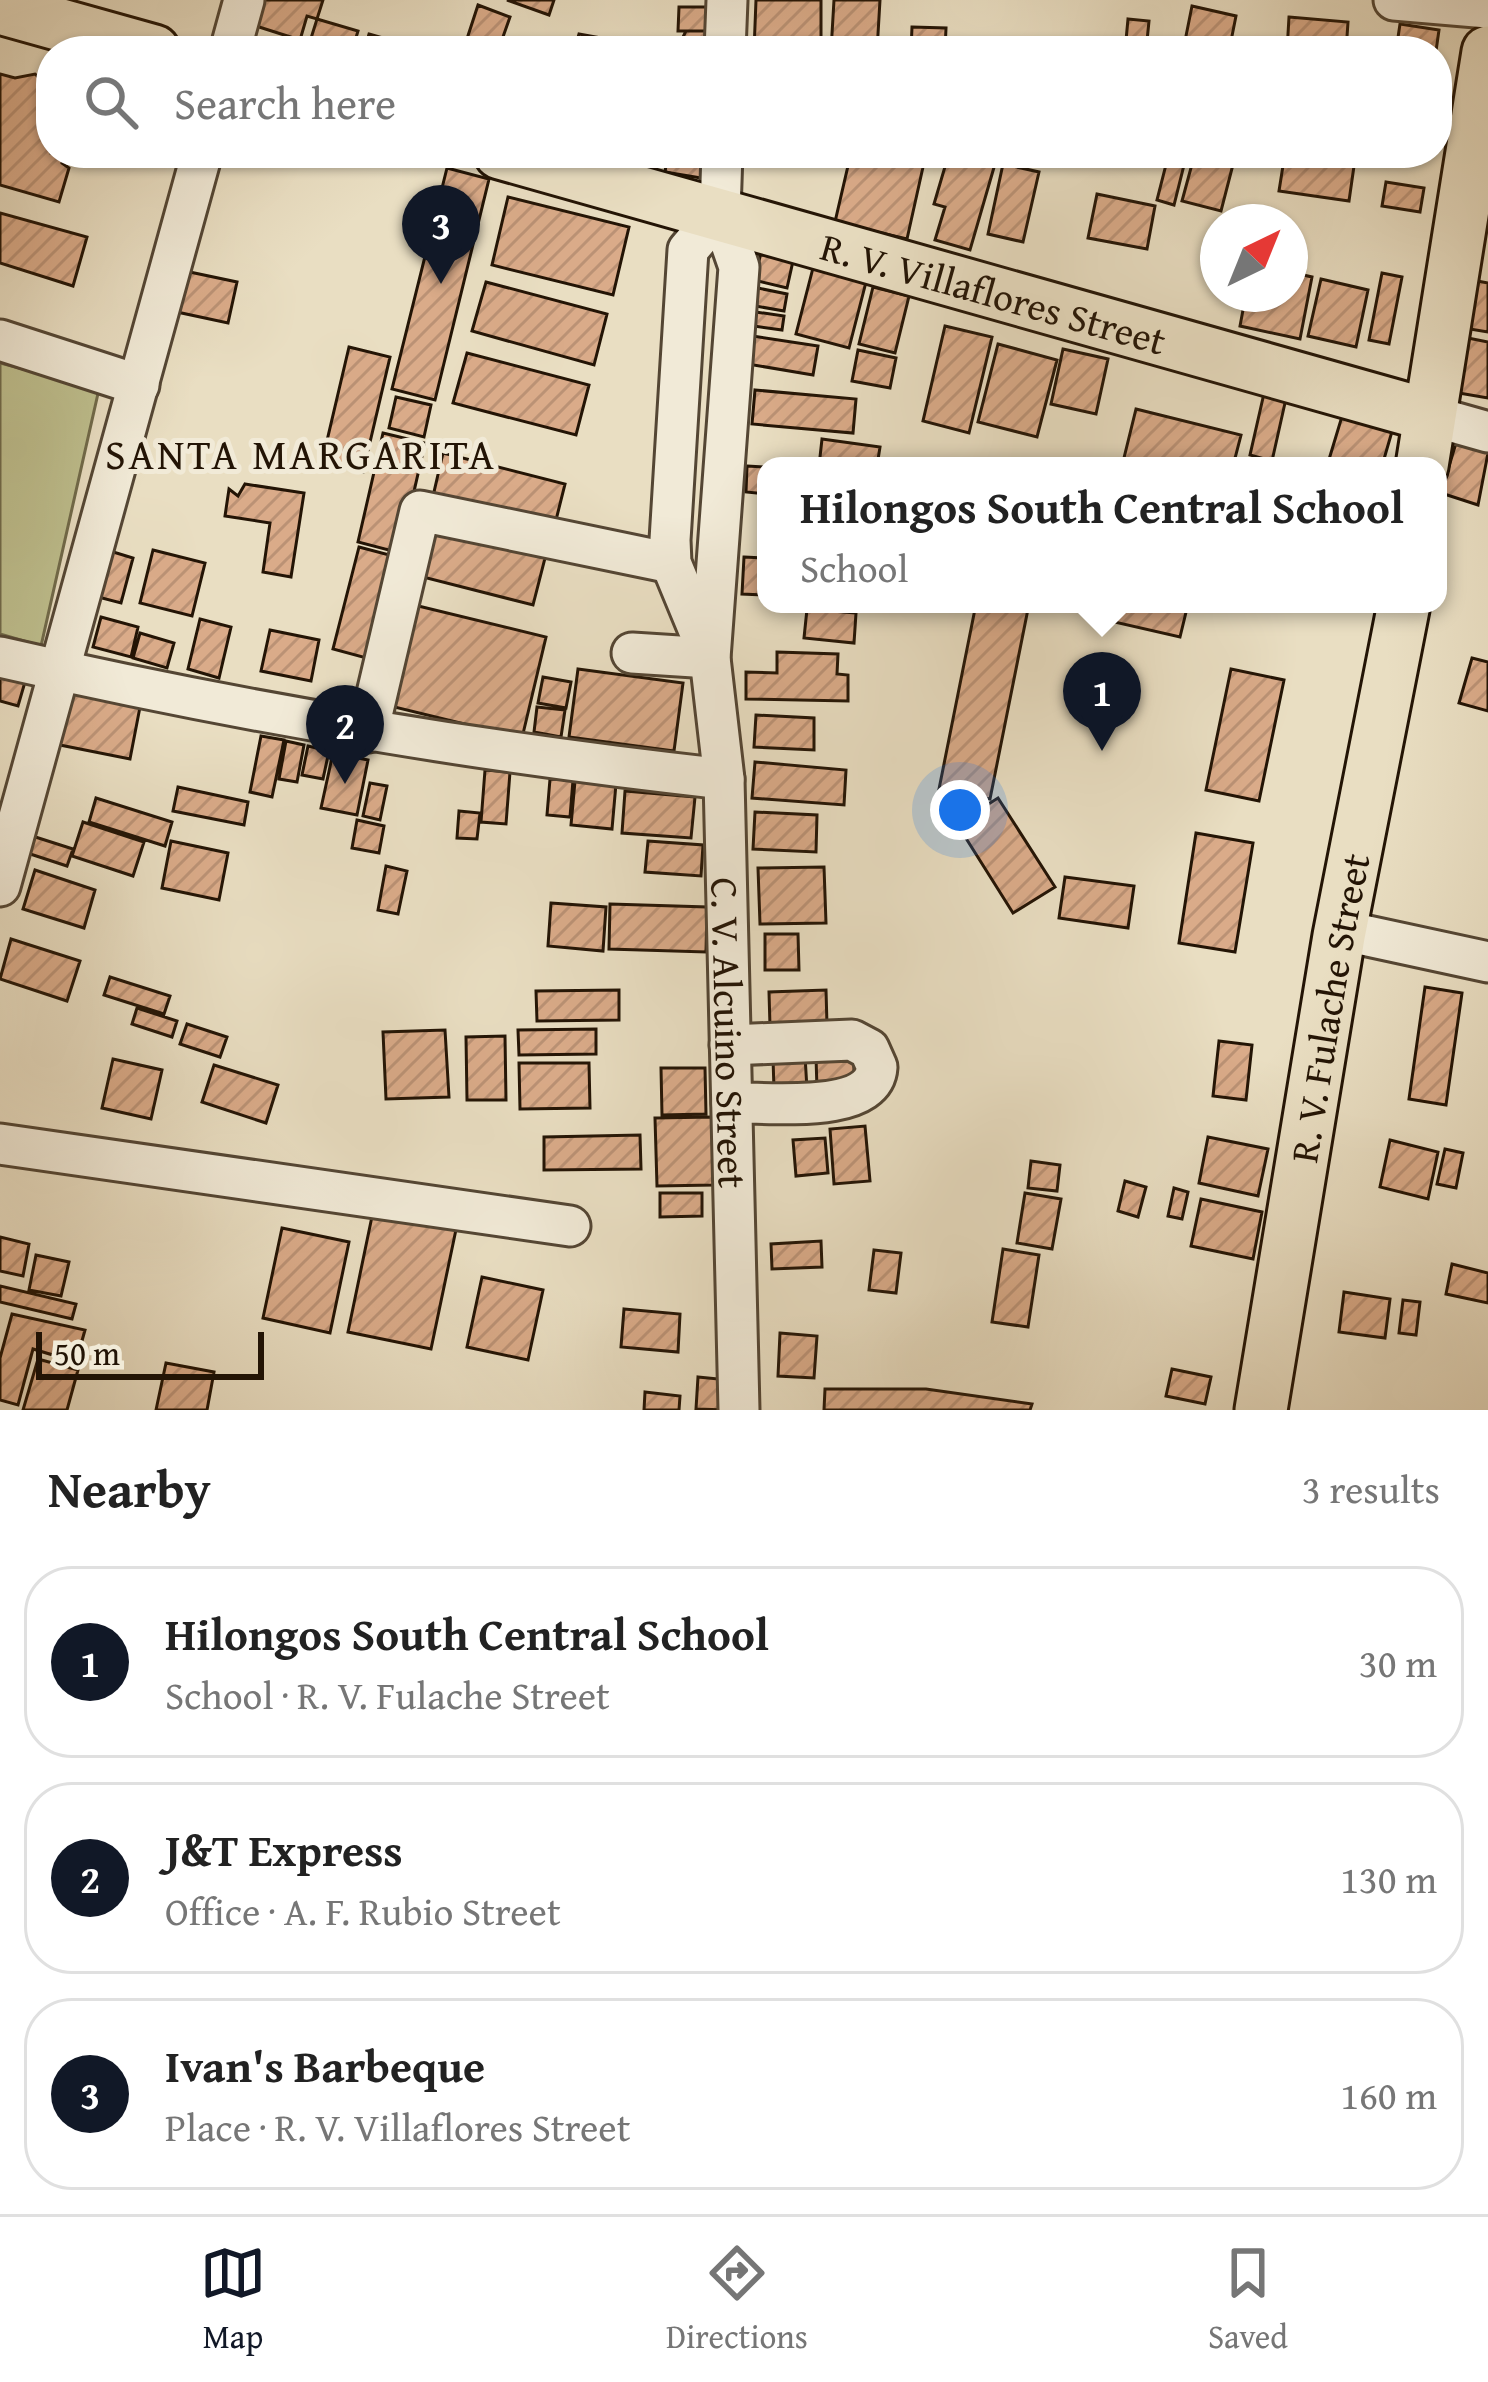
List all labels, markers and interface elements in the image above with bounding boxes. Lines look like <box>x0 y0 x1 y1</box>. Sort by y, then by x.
search box <box>36 36 1452 168</box>
icon: search <box>78 69 144 135</box>
text: Search here <box>174 70 396 135</box>
pin: 3 <box>402 185 480 284</box>
north arrow <box>1200 204 1308 312</box>
street label: R. V. Villaflores Street <box>815 217 1173 368</box>
district label: SANTA MARGARITA <box>105 423 497 484</box>
popup <box>757 457 1447 613</box>
text: Hilongos South Central School <box>800 474 1404 539</box>
text: School <box>800 539 908 596</box>
pin: 1 <box>1063 652 1141 751</box>
pin: 2 <box>306 685 384 784</box>
your location <box>930 780 990 840</box>
street label: R. V. Fulache Street <box>1274 848 1383 1166</box>
street label: C. V. Alcuino Street <box>698 877 762 1189</box>
scale bar <box>36 1326 264 1379</box>
text: 50 m <box>54 1329 120 1377</box>
text: Nearby <box>48 1451 211 1526</box>
text: 3 results <box>1302 1460 1440 1517</box>
text: Hilongos South Central School <box>165 1601 769 1666</box>
text: 1 <box>80 1634 100 1691</box>
text: 30 m <box>1359 1634 1437 1691</box>
text: School · R. V. Fulache Street <box>165 1666 610 1723</box>
text: J&T Express <box>165 1817 403 1882</box>
text: 2 <box>80 1850 100 1907</box>
text: 130 m <box>1340 1850 1437 1907</box>
text: Office · A. F. Rubio Street <box>165 1882 561 1939</box>
text: Ivan's Barbeque <box>165 2033 485 2098</box>
text: 3 <box>80 2066 100 2123</box>
text: 160 m <box>1340 2066 1437 2123</box>
text: Place · R. V. Villaflores Street <box>165 2098 630 2155</box>
tab: Map <box>200 2240 266 2360</box>
tab: Directions <box>666 2240 808 2360</box>
tab: Saved <box>1208 2240 1288 2360</box>

